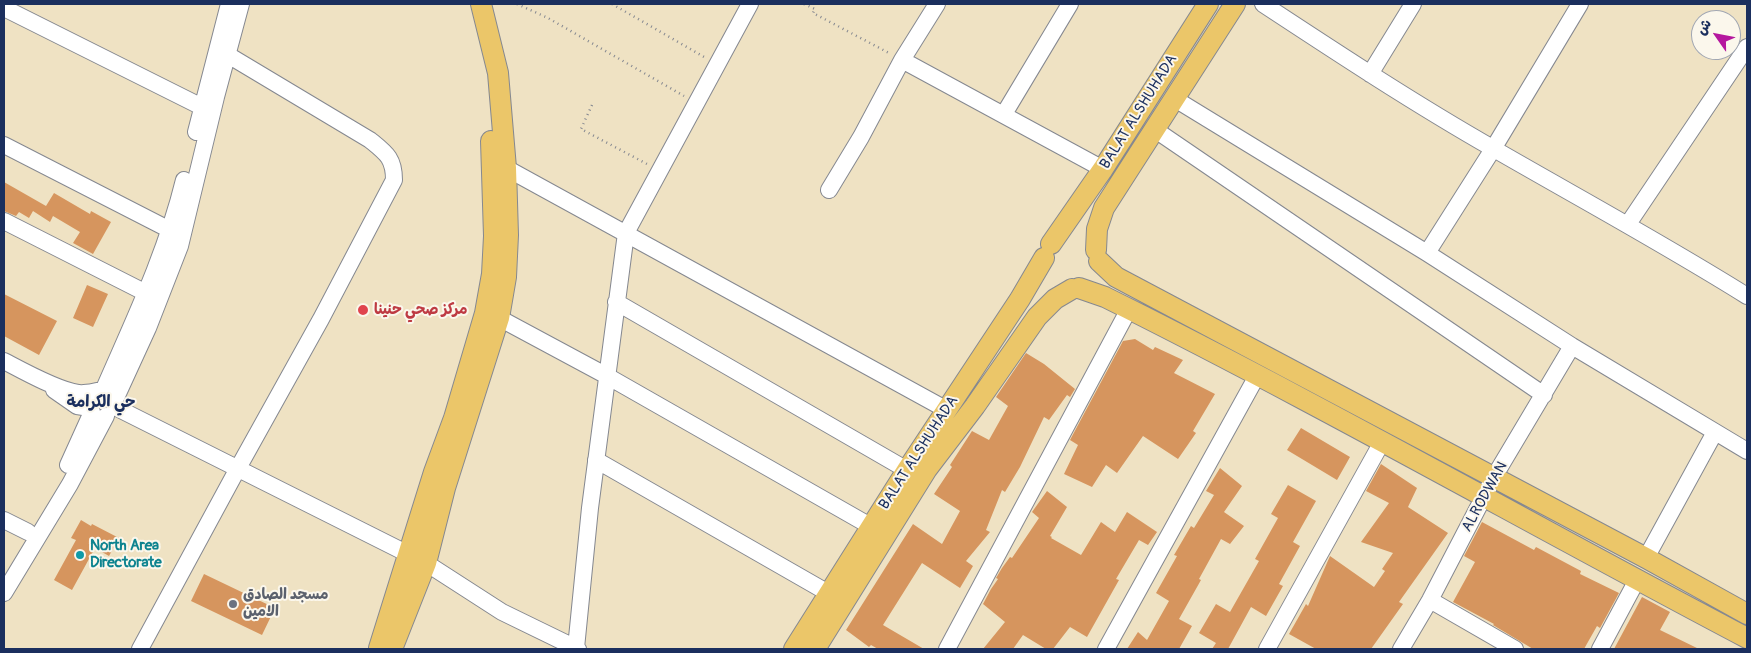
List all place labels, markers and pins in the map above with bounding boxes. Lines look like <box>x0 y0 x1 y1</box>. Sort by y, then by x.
place label: مركز صحي حنينا <box>374 301 467 319</box>
marker: مركز صحي حنينا <box>356 303 370 317</box>
place label: North Area Directorate <box>90 537 162 572</box>
marker: North Area Directorate <box>74 549 86 561</box>
place label: مسجد الصادق الامين <box>243 586 329 621</box>
marker: مسجد الصادق الامين <box>227 598 239 610</box>

